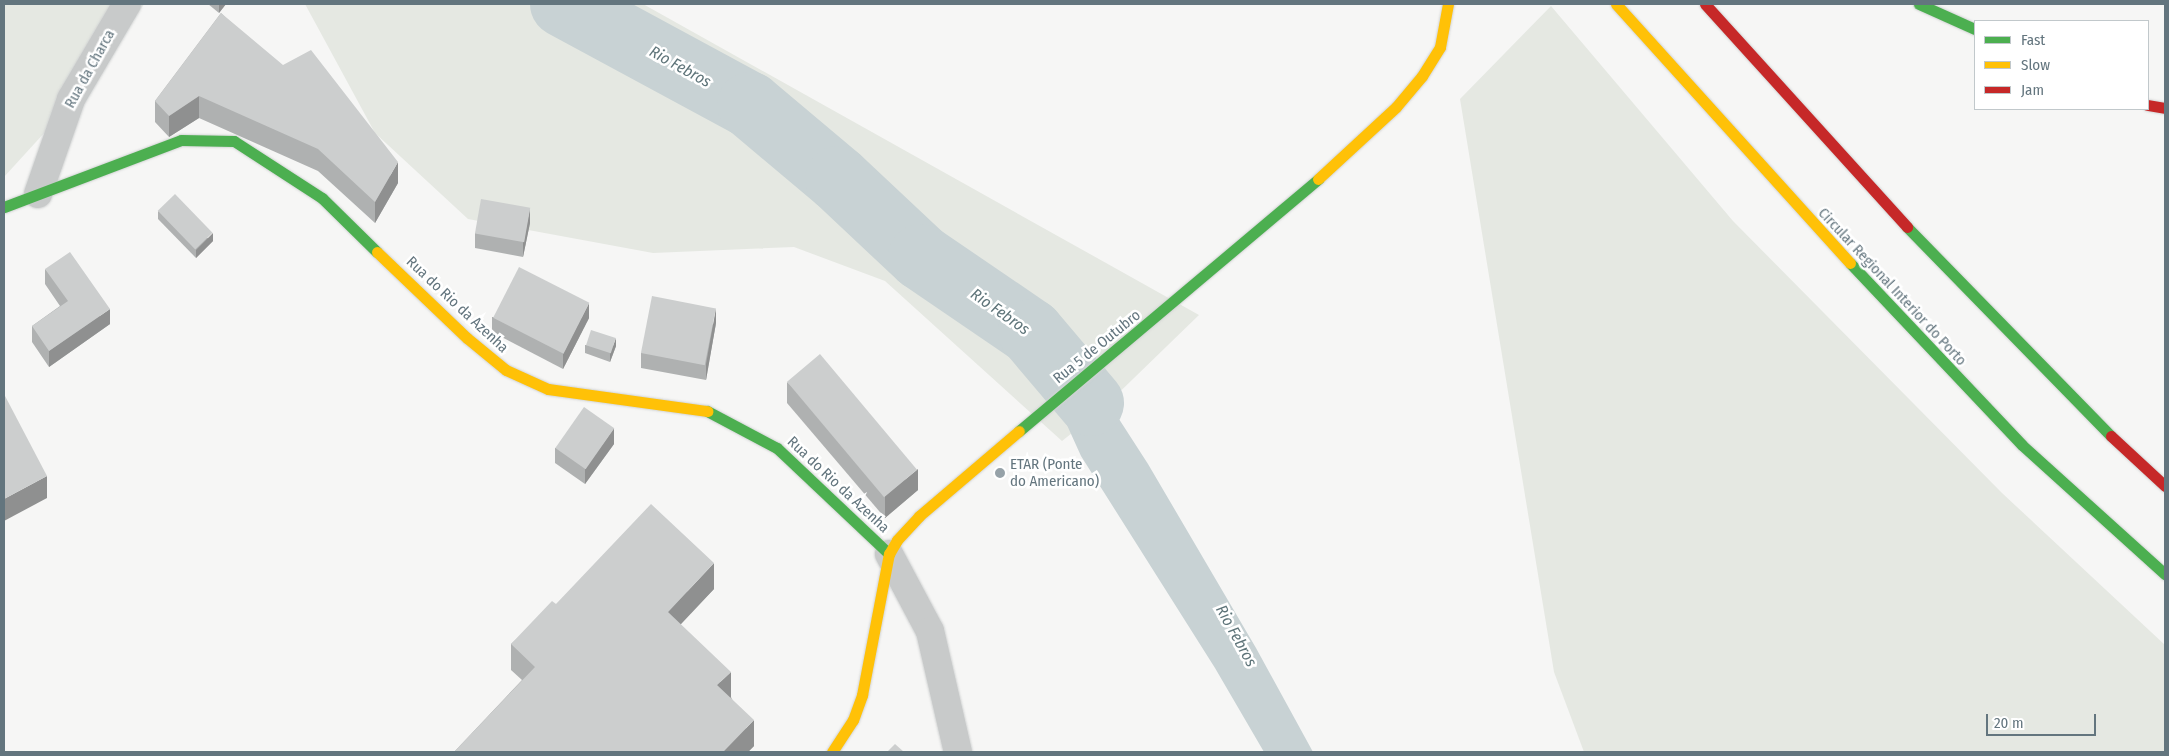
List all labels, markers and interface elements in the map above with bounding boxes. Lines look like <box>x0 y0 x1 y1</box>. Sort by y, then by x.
legend <box>1974 20 2149 110</box>
street label: Rua da Charca <box>61 27 119 111</box>
text: Fast <box>2021 31 2045 49</box>
water label: Rio Febros <box>646 42 714 92</box>
text: Slow <box>2021 56 2050 74</box>
text: Jam <box>2021 81 2044 99</box>
street label: Circular Regional Interior do Porto <box>1814 204 1970 370</box>
street label: Rua do Rio da Azenha <box>402 253 512 357</box>
water label: Rio Febros <box>967 285 1033 339</box>
street label: Rua 5 de Outubro <box>1050 306 1144 388</box>
street label: Rua do Rio da Azenha <box>783 433 893 537</box>
place label: ETAR (Ponte do Americano) <box>1010 455 1099 490</box>
marker: ETAR (Ponte do Americano) <box>994 467 1006 479</box>
water label: Rio Febros <box>1211 602 1261 670</box>
scale bar <box>1989 704 2099 736</box>
text: 20 m <box>1994 714 2024 732</box>

